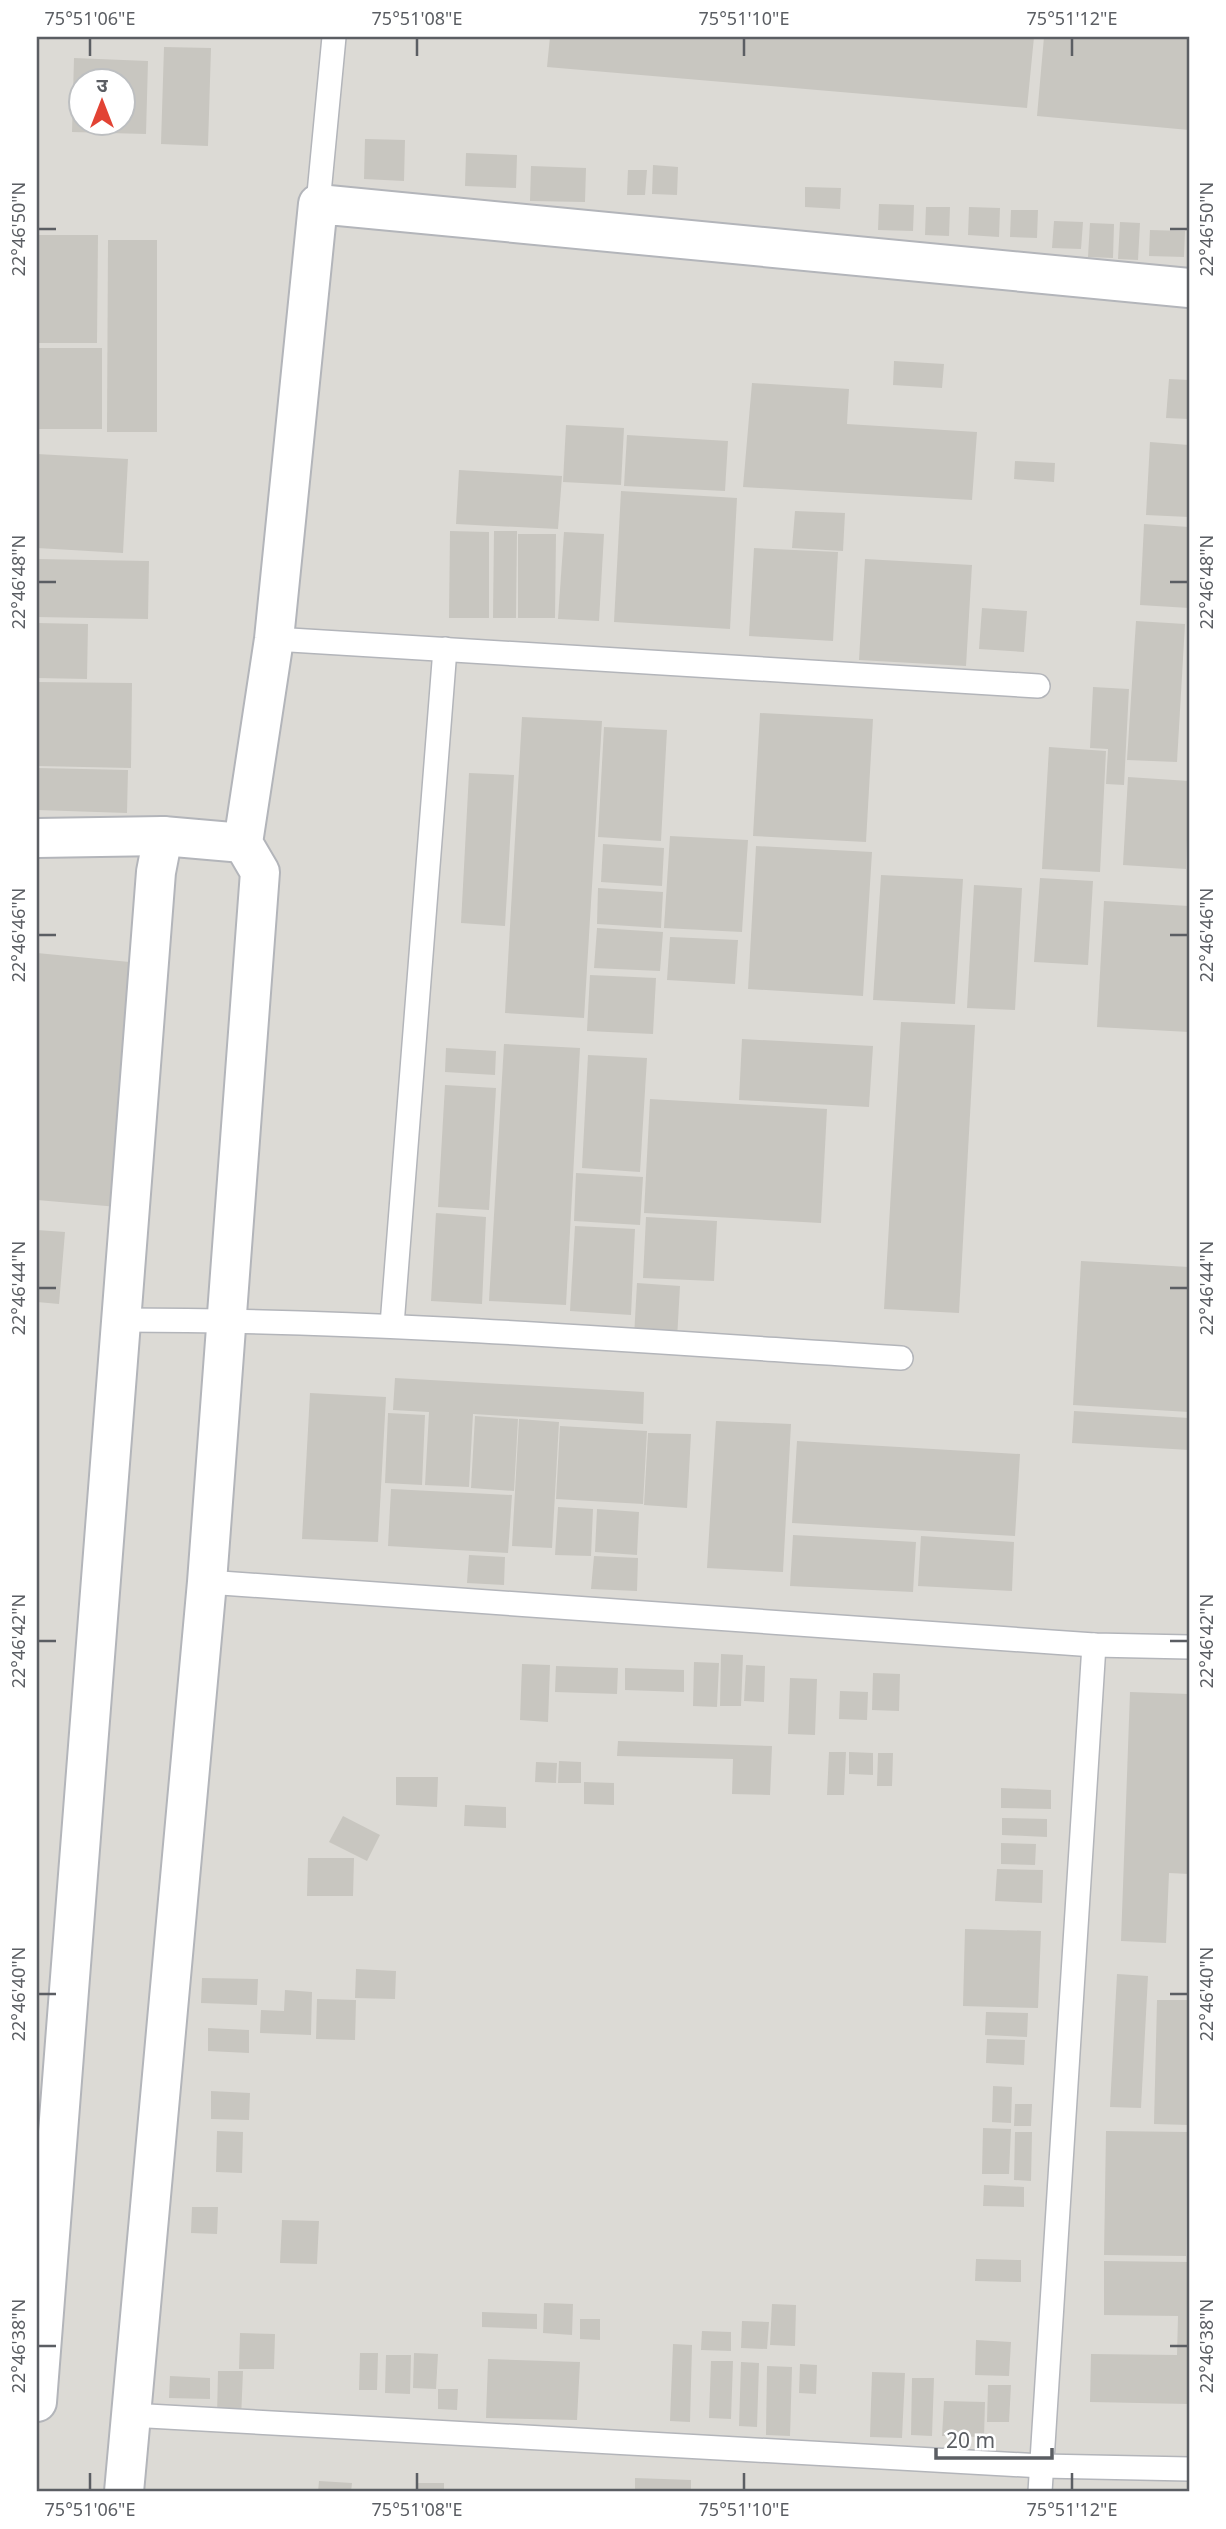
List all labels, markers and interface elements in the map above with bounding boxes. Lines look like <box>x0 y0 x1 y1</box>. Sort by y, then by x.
text: 75°51'06"E <box>45 6 135 30</box>
text: 75°51'08"E <box>372 6 462 30</box>
text: 75°51'10"E <box>699 6 789 30</box>
text: 75°51'12"E <box>1027 6 1117 30</box>
north arrow <box>66 66 136 136</box>
text: उ <box>96 72 108 98</box>
text: 22°46'50"N <box>6 182 30 276</box>
text: 22°46'50"N <box>1194 182 1218 276</box>
text: 22°46'48"N <box>6 535 30 629</box>
text: 22°46'48"N <box>1194 535 1218 629</box>
text: 22°46'46"N <box>6 888 30 982</box>
text: 22°46'46"N <box>1194 888 1218 982</box>
text: 22°46'44"N <box>6 1241 30 1335</box>
text: 22°46'44"N <box>1194 1241 1218 1335</box>
text: 22°46'42"N <box>6 1594 30 1688</box>
text: 22°46'42"N <box>1194 1594 1218 1688</box>
text: 22°46'40"N <box>6 1947 30 2041</box>
text: 22°46'40"N <box>1194 1947 1218 2041</box>
text: 22°46'38"N <box>6 2299 30 2393</box>
text: 22°46'38"N <box>1194 2299 1218 2393</box>
scale bar <box>936 2417 1051 2461</box>
text: 20 m <box>946 2426 995 2454</box>
text: 75°51'06"E <box>45 2497 135 2521</box>
text: 75°51'08"E <box>372 2497 462 2521</box>
text: 75°51'10"E <box>699 2497 789 2521</box>
text: 75°51'12"E <box>1027 2497 1117 2521</box>

